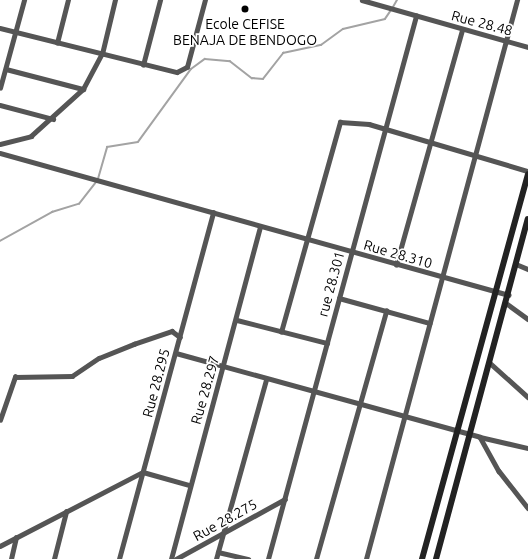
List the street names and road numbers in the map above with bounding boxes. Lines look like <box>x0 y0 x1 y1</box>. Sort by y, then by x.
street label: Rue 28.48 <box>450 7 514 39</box>
street label: Rue 28.310 <box>362 236 434 272</box>
street label: rue 28.301 <box>314 249 348 319</box>
street label: Rue 28.295 <box>139 347 173 419</box>
street label: Rue 28.297 <box>187 354 223 426</box>
street label: Rue 28.275 <box>190 496 260 544</box>

